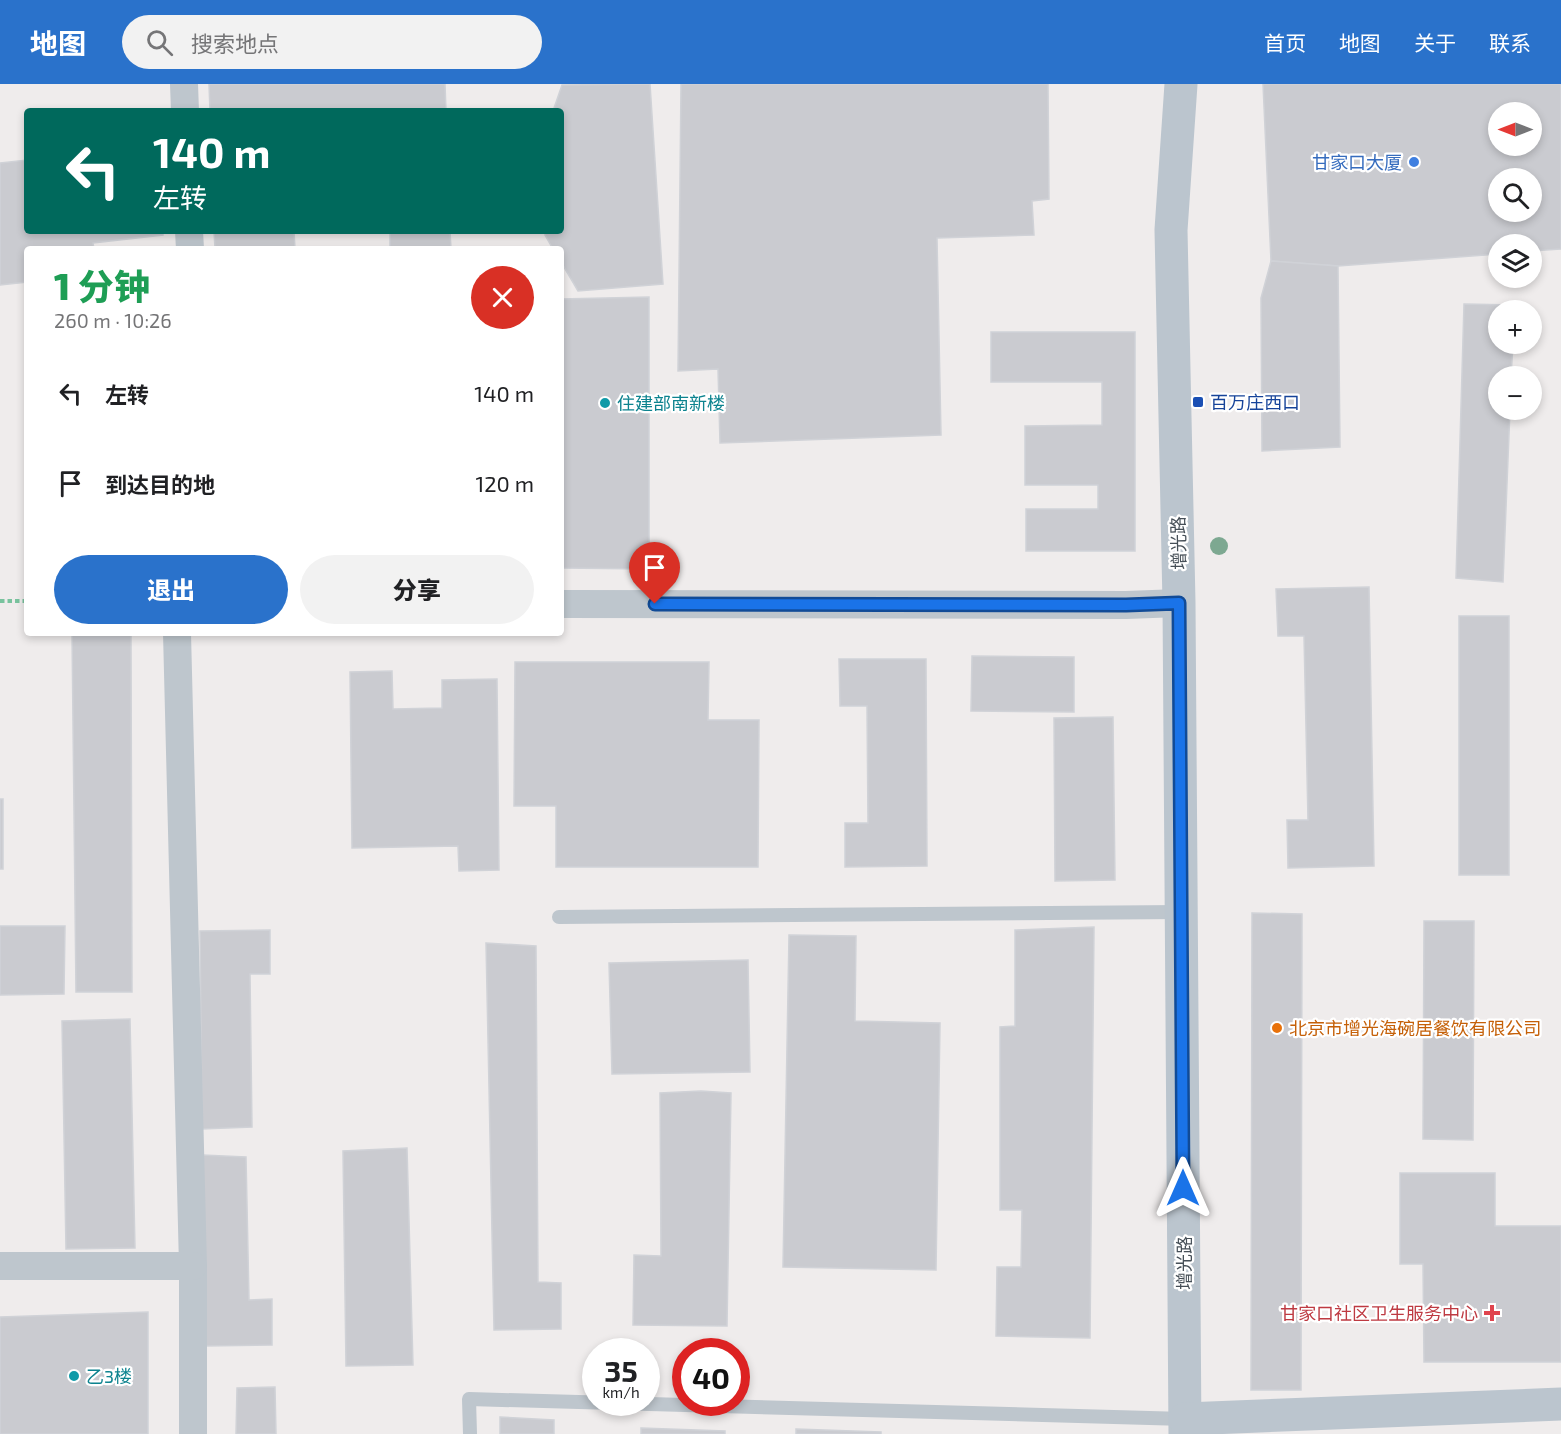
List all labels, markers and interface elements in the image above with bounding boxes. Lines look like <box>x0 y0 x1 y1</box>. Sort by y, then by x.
search box <box>122 15 542 69</box>
text: 地图 <box>30 26 86 60</box>
icon: search <box>143 26 176 59</box>
text: 搜索地点 <box>191 30 279 56</box>
text: 首页 <box>1264 30 1306 55</box>
text: 地图 <box>1339 30 1381 55</box>
text: 关于 <box>1414 30 1456 55</box>
text: 联系 <box>1489 30 1531 55</box>
north arrow <box>1488 102 1542 156</box>
map controls <box>1488 102 1542 420</box>
text: 140 m <box>153 126 270 176</box>
icon: left <box>54 132 132 210</box>
place label: 甘家口大厦 <box>1312 151 1402 173</box>
marker: 甘家口大厦 <box>1407 155 1421 169</box>
button: search <box>1488 168 1542 222</box>
text: 左转 <box>153 181 207 213</box>
button: layers <box>1488 234 1542 288</box>
text: 1 分钟 <box>54 264 150 307</box>
button: close <box>471 266 534 329</box>
button: + <box>1488 300 1542 354</box>
text: 260 m · 10:26 <box>54 308 172 332</box>
button: − <box>1488 366 1542 420</box>
icon: left <box>54 377 87 410</box>
text: 140 m <box>474 380 534 406</box>
text: 左转 <box>105 381 149 407</box>
place label: 百万庄西口 <box>1210 391 1300 413</box>
place label: 住建部南新楼 <box>617 392 725 414</box>
marker: 百万庄西口 <box>1191 395 1205 409</box>
marker: 住建部南新楼 <box>598 396 612 410</box>
icon: arrive <box>54 467 87 500</box>
text: 120 m <box>475 470 534 496</box>
text: 到达目的地 <box>105 471 215 497</box>
street label: 增光路 <box>1167 516 1189 570</box>
pin <box>629 542 680 604</box>
icon: arrive <box>638 551 671 584</box>
button: 退出 <box>54 555 288 624</box>
button: 分享 <box>300 555 534 624</box>
place label: 北京市增光海碗居餐饮有限公司 <box>1289 1017 1541 1039</box>
marker: 北京市增光海碗居餐饮有限公司 <box>1270 1021 1284 1035</box>
position arrow <box>1151 1156 1215 1220</box>
street label: 增光路 <box>1173 1236 1195 1290</box>
place label: 甘家口社区卫生服务中心 <box>1280 1302 1478 1324</box>
marker: 甘家口社区卫生服务中心 <box>1483 1304 1501 1322</box>
speed limit sign: 40 <box>672 1338 750 1416</box>
text: 35 <box>604 1352 638 1388</box>
place label: 乙3楼 <box>86 1365 132 1387</box>
marker: 乙3楼 <box>67 1369 81 1383</box>
text: km/h <box>602 1383 640 1401</box>

